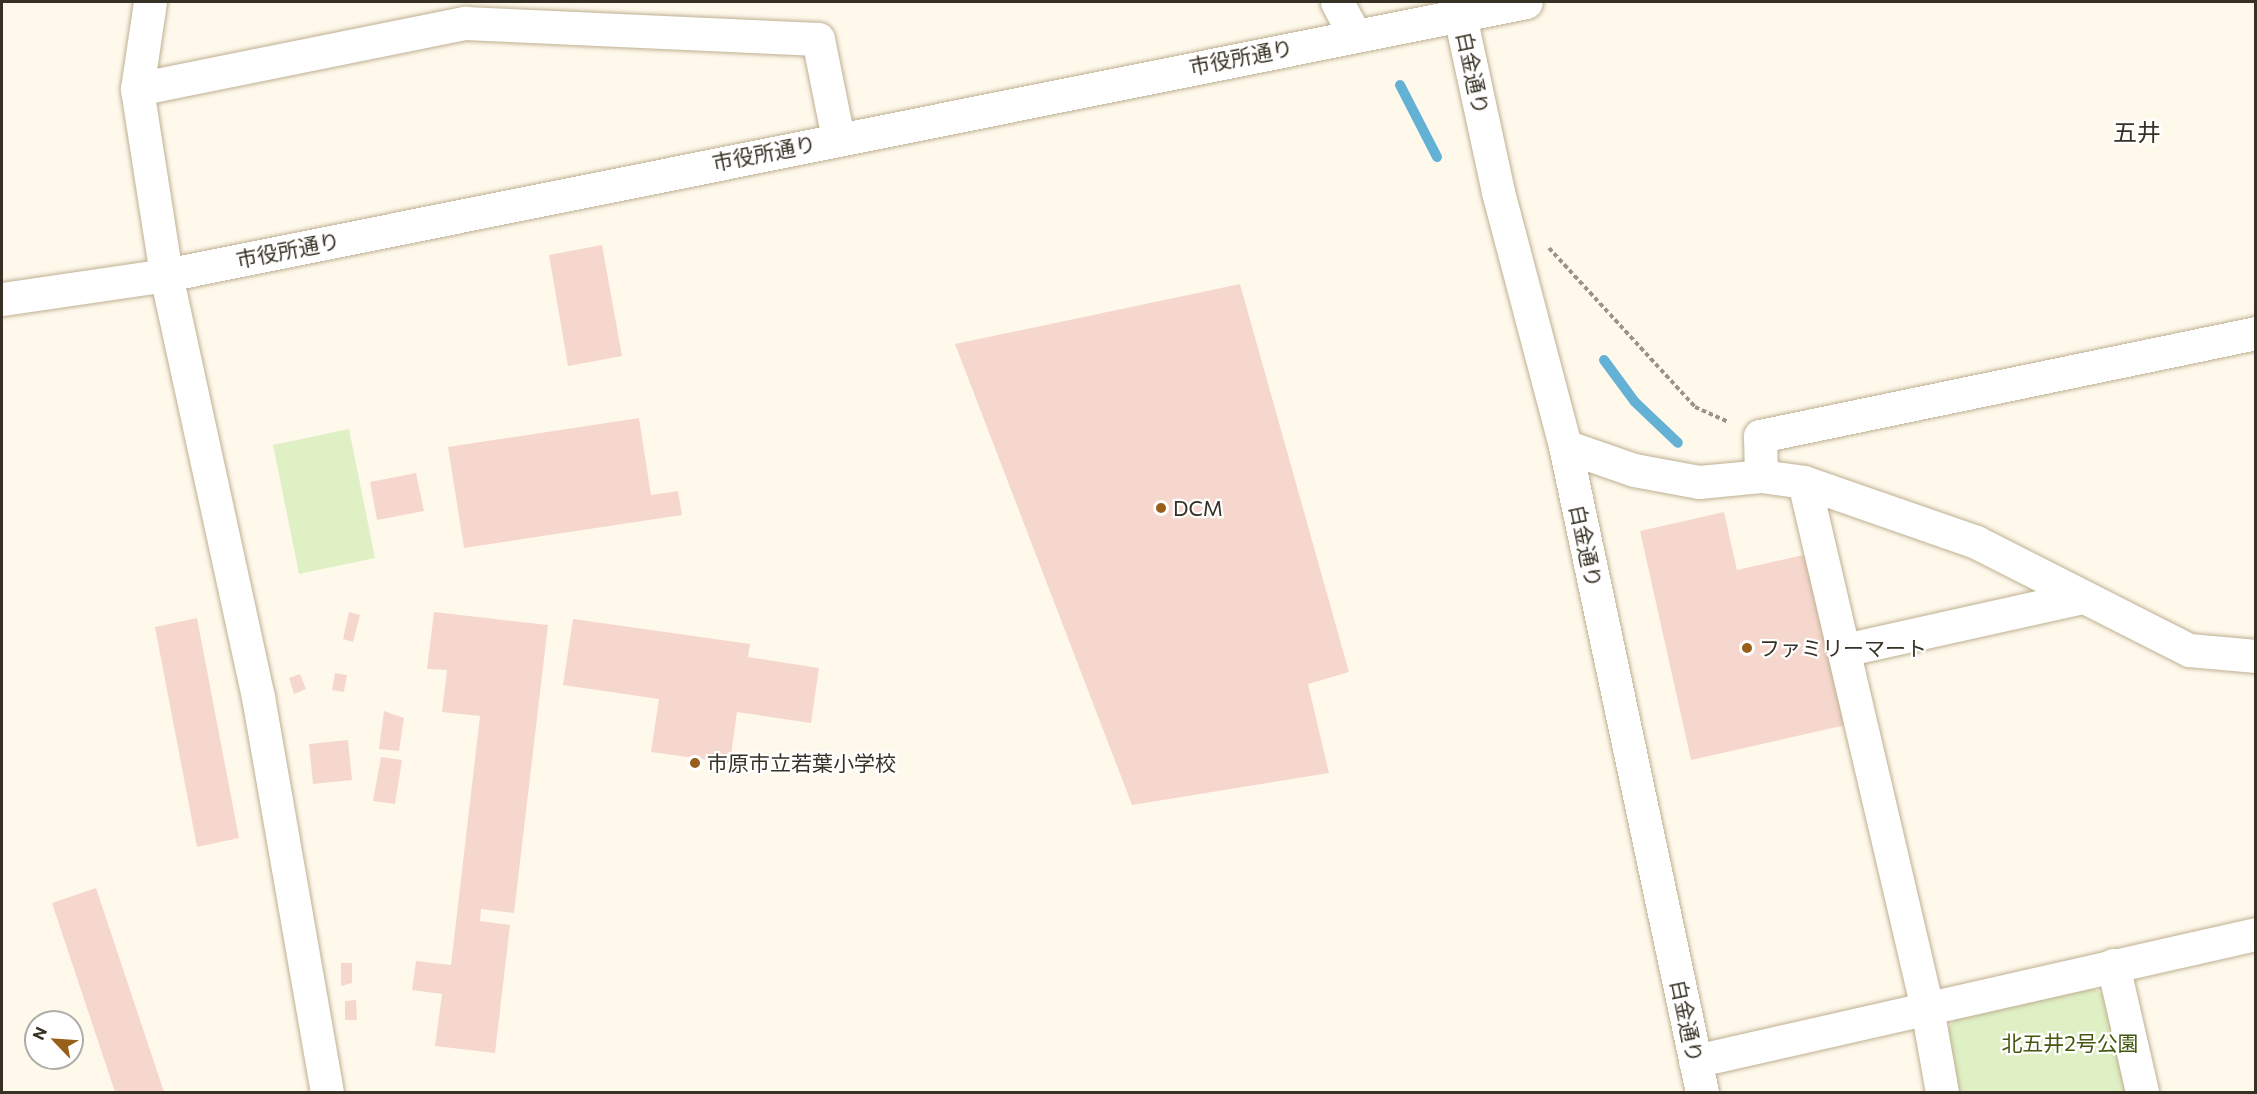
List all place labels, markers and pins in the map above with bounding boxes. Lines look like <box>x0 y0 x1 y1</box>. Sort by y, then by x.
place label: DCM <box>1173 495 1223 521</box>
marker: DCM <box>1154 501 1168 515</box>
place label: ファミリーマート <box>1759 635 1927 661</box>
marker: ファミリーマート <box>1740 641 1754 655</box>
place label: 市原市立若葉小学校 <box>707 750 896 776</box>
marker: 市原市立若葉小学校 <box>688 756 702 770</box>

